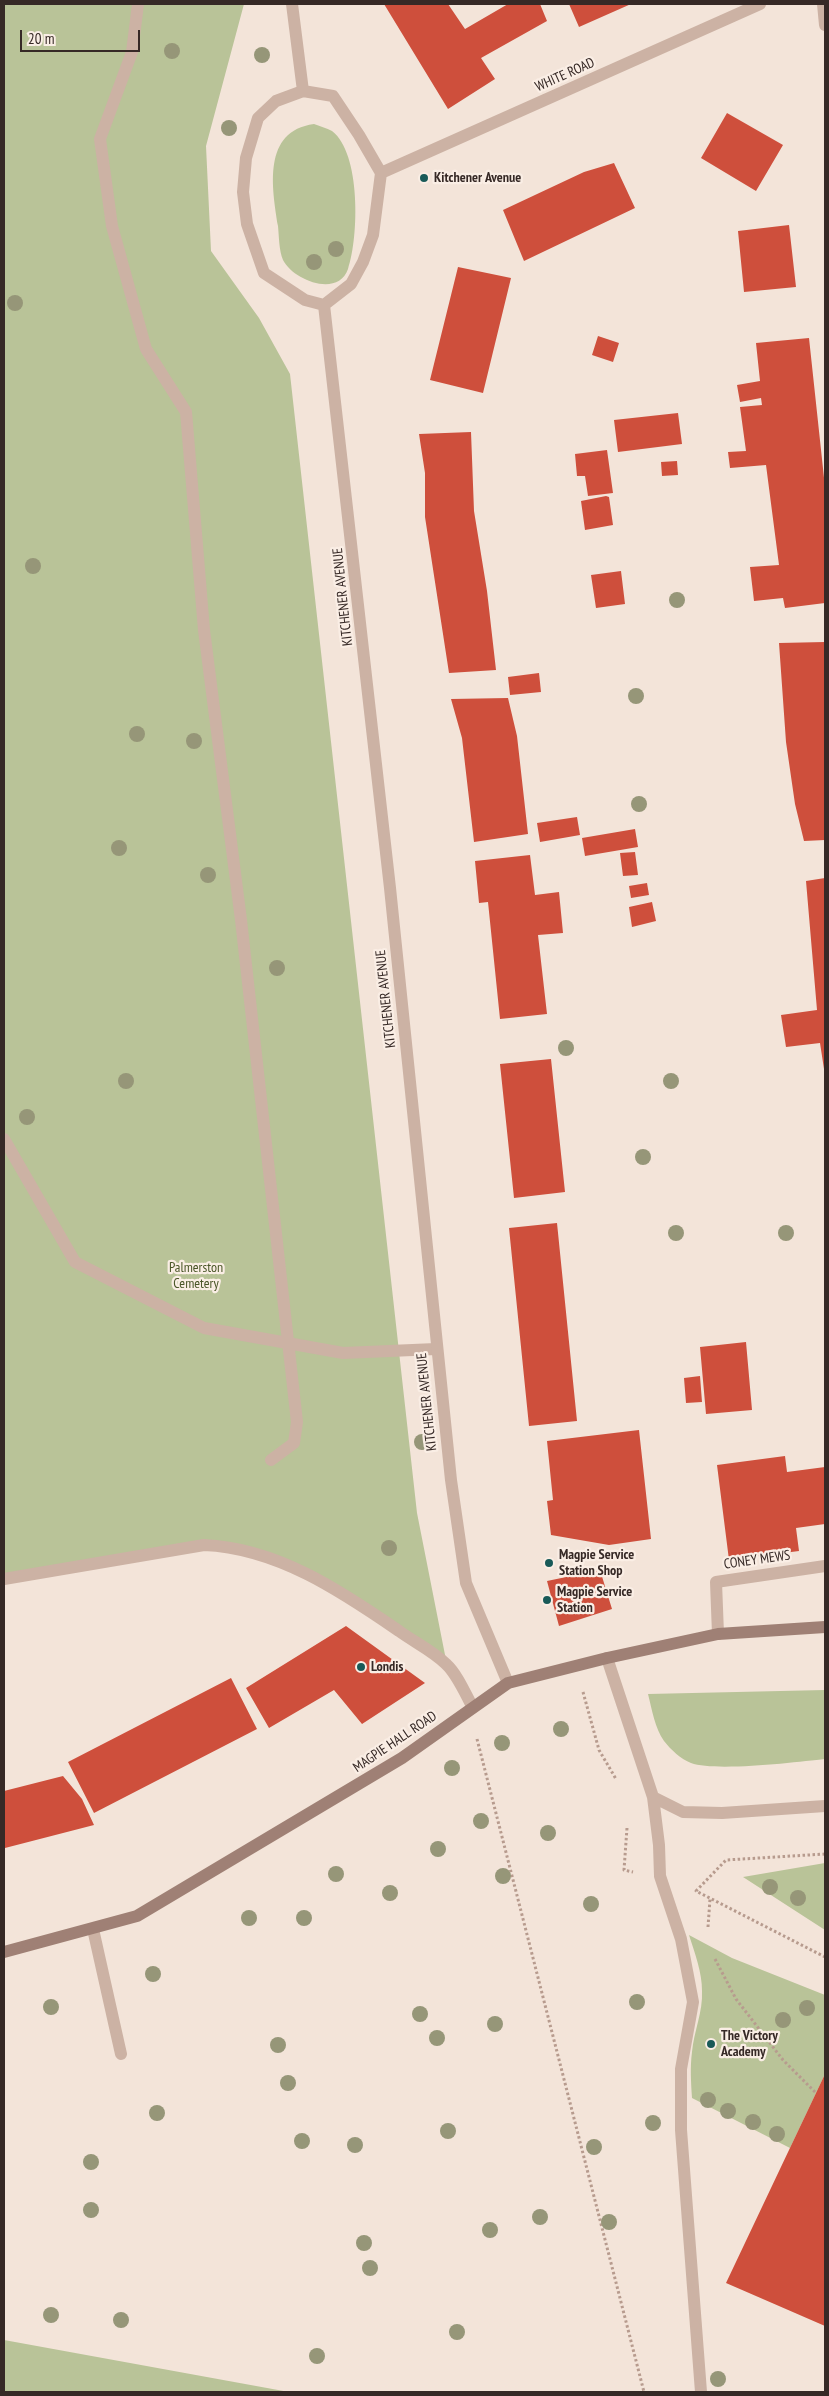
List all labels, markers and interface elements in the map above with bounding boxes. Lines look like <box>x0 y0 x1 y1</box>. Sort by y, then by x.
scale bar <box>22 20 142 52</box>
text: 20 m <box>28 29 54 48</box>
street label: WHITE ROAD <box>533 54 597 96</box>
place label: Kitchener Avenue <box>434 170 521 186</box>
marker: Kitchener Avenue <box>418 172 430 184</box>
street label: KITCHENER AVENUE <box>330 547 356 647</box>
street label: KITCHENER AVENUE <box>373 949 399 1049</box>
park label: Palmerston Cemetery <box>169 1260 223 1292</box>
street label: KITCHENER AVENUE <box>414 1352 440 1452</box>
place label: Magpie Service Station Shop <box>559 1547 634 1580</box>
street label: CONEY MEWS <box>723 1547 791 1573</box>
marker: Magpie Service Station Shop <box>543 1557 555 1569</box>
place label: Magpie Service Station <box>557 1584 632 1616</box>
marker: Magpie Service Station <box>541 1594 553 1606</box>
place label: Londis <box>371 1659 403 1675</box>
marker: Londis <box>355 1661 367 1673</box>
street label: MAGPIE HALL ROAD <box>350 1708 440 1776</box>
place label: The Victory Academy <box>721 2028 778 2060</box>
marker: The Victory Academy <box>705 2038 717 2050</box>

